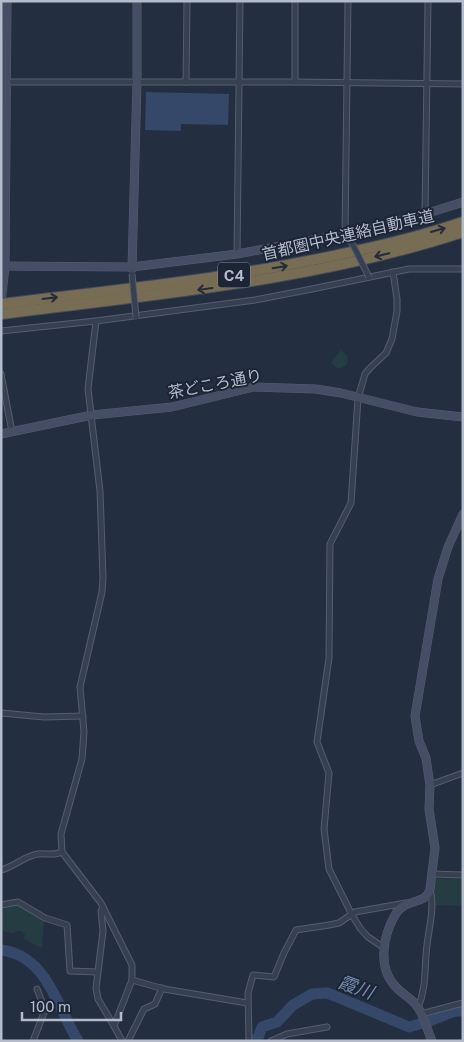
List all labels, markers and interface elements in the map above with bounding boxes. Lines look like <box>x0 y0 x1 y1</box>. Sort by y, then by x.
street label: 首都圏中央連絡自動車道 <box>260 206 436 264</box>
one-way arrow <box>430 224 446 234</box>
one-way arrow <box>375 251 391 260</box>
road number: C4 <box>218 262 250 288</box>
one-way arrow <box>272 262 288 272</box>
one-way arrow <box>198 284 214 294</box>
one-way arrow <box>41 293 57 303</box>
street label: 茶どころ通り <box>166 366 264 402</box>
water label: 霞川 <box>335 971 378 1004</box>
scale bar <box>22 990 121 1022</box>
text: 100 m <box>30 998 71 1015</box>

